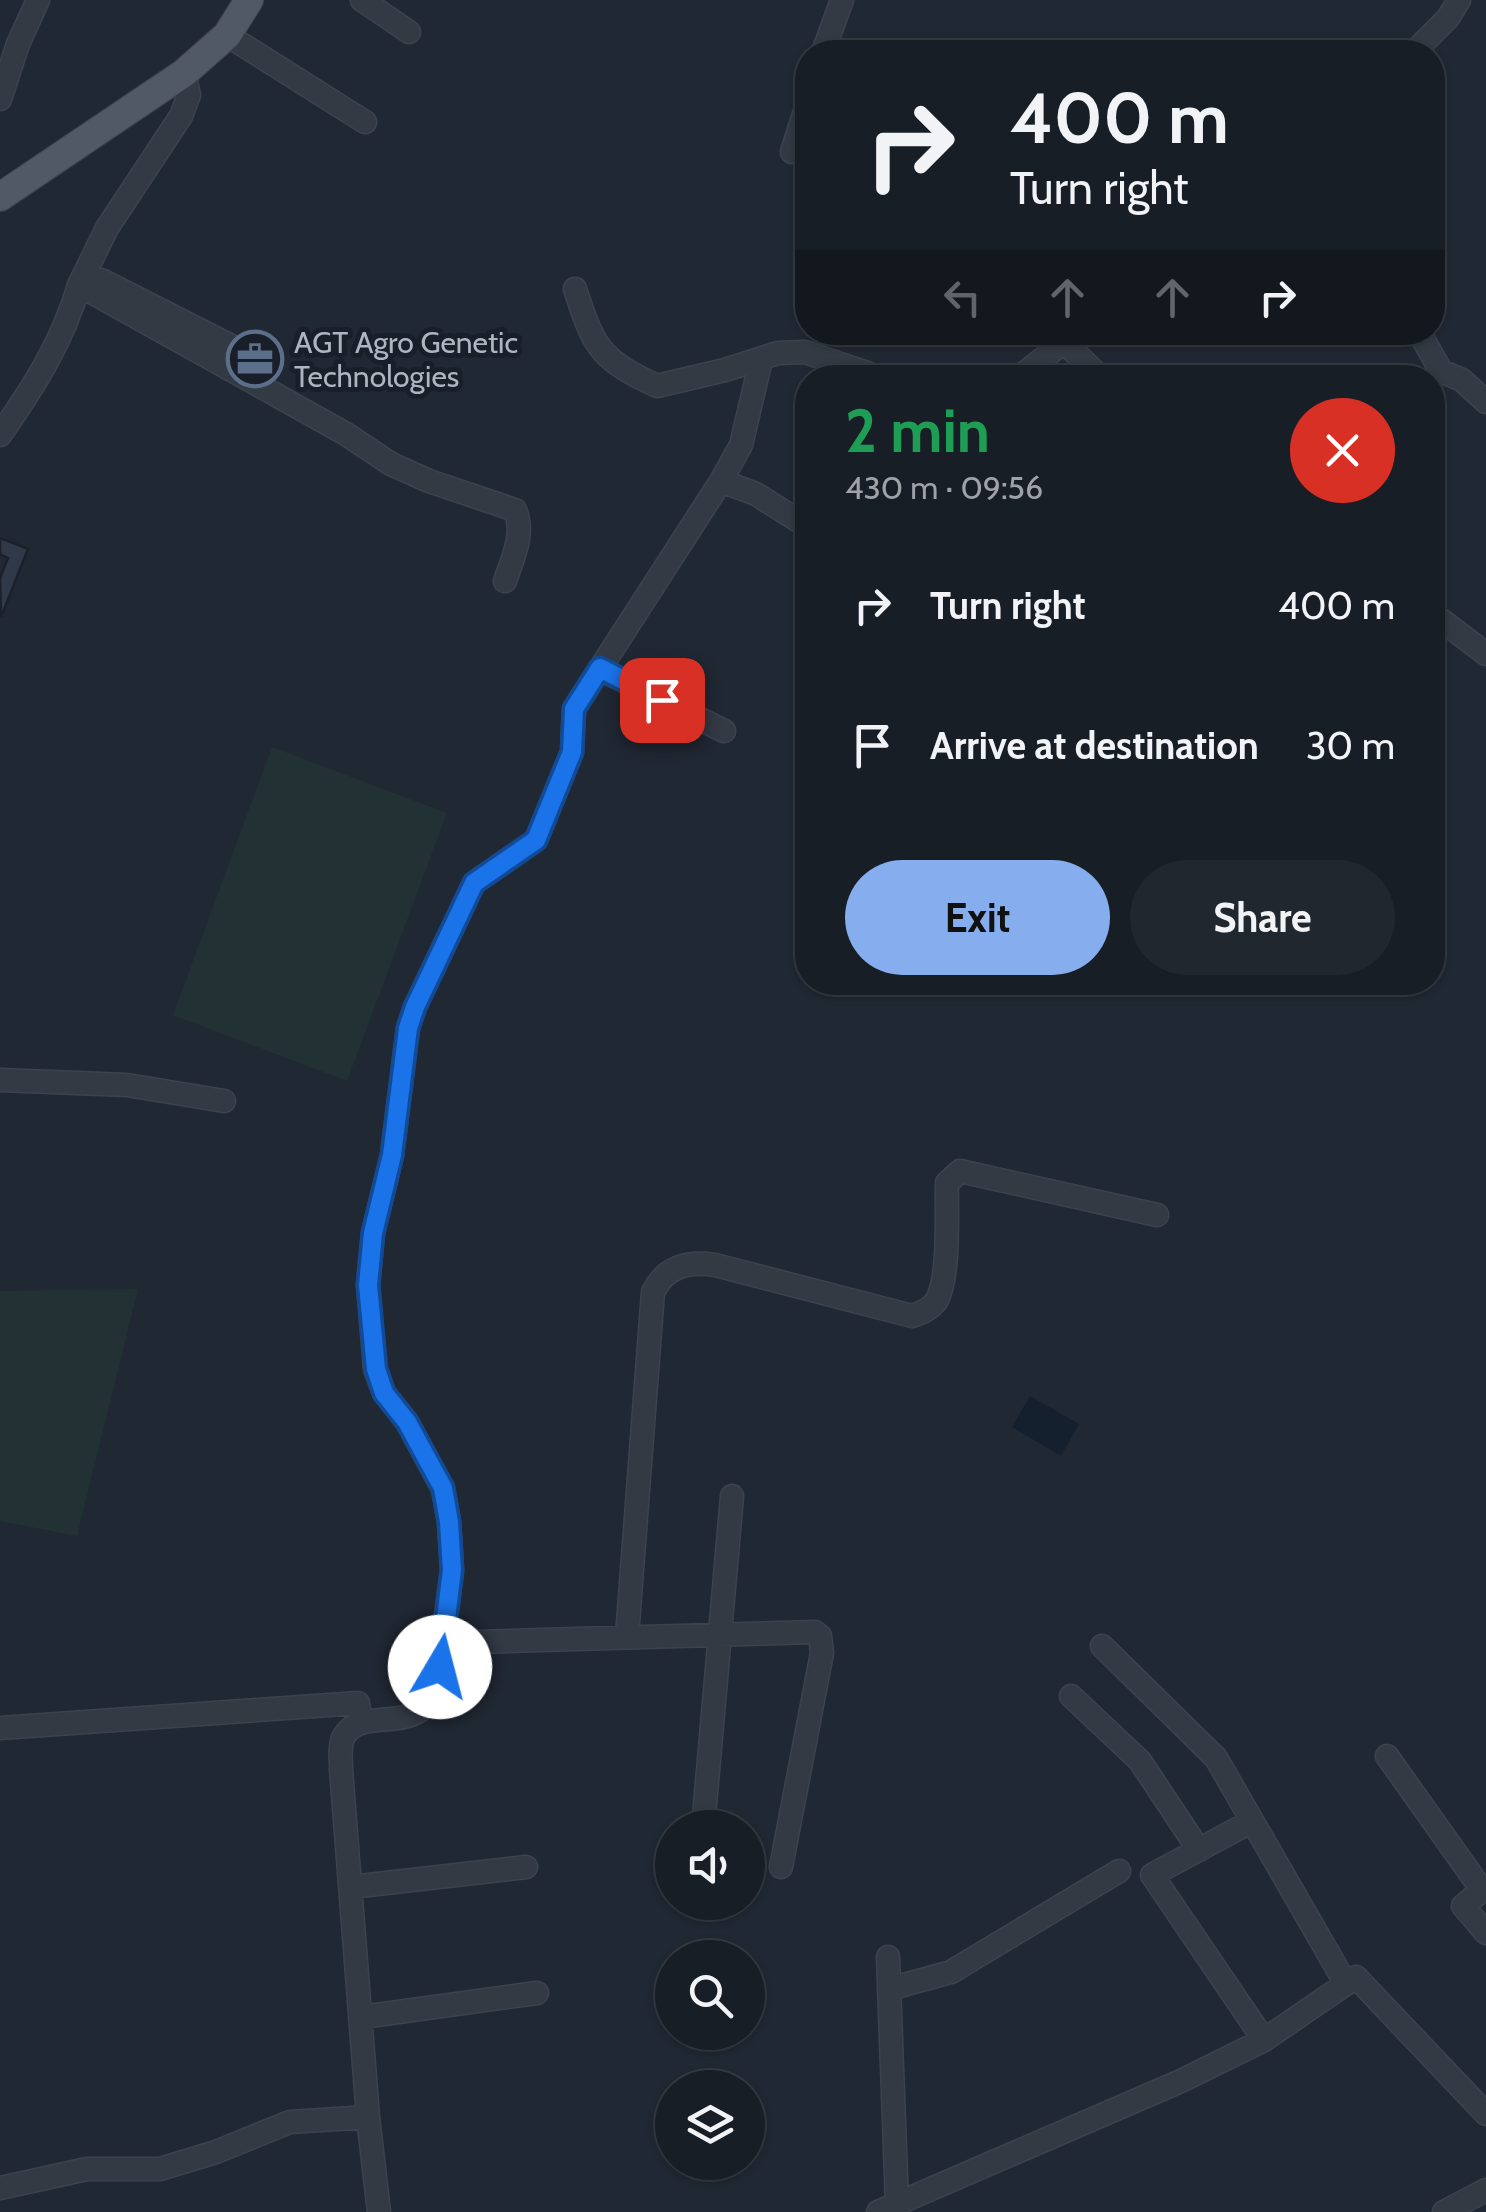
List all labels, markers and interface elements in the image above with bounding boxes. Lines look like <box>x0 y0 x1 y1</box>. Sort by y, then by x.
text: 400 m <box>1010 75 1229 161</box>
icon: right <box>845 80 975 210</box>
text: Turn right <box>1010 161 1189 215</box>
icon: left <box>935 270 990 325</box>
icon: ahead <box>1040 270 1095 325</box>
icon: ahead <box>1145 270 1200 325</box>
icon: right <box>1250 270 1305 325</box>
place label: AGT Agro Genetic Technologies <box>294 324 518 395</box>
office icon: AGT Agro Genetic Technologies <box>225 329 285 389</box>
text: 2 min <box>845 394 990 467</box>
button: close <box>1290 398 1395 503</box>
text: 430 m · 09:56 <box>845 468 1043 507</box>
icon: right <box>845 578 900 633</box>
text: Turn right <box>930 582 1086 629</box>
text: 400 m <box>1278 582 1395 629</box>
pin <box>620 658 705 743</box>
icon: arrive <box>635 673 690 728</box>
icon: arrive <box>845 718 900 773</box>
text: Arrive at destination <box>930 722 1259 769</box>
text: 30 m <box>1306 722 1395 769</box>
button: Exit <box>845 860 1110 975</box>
button: Share <box>1130 860 1395 975</box>
position arrow <box>388 1615 492 1719</box>
map controls <box>655 1810 765 2180</box>
button: sound <box>655 1810 765 1920</box>
button: search <box>655 1940 765 2050</box>
button: layers <box>655 2070 765 2180</box>

